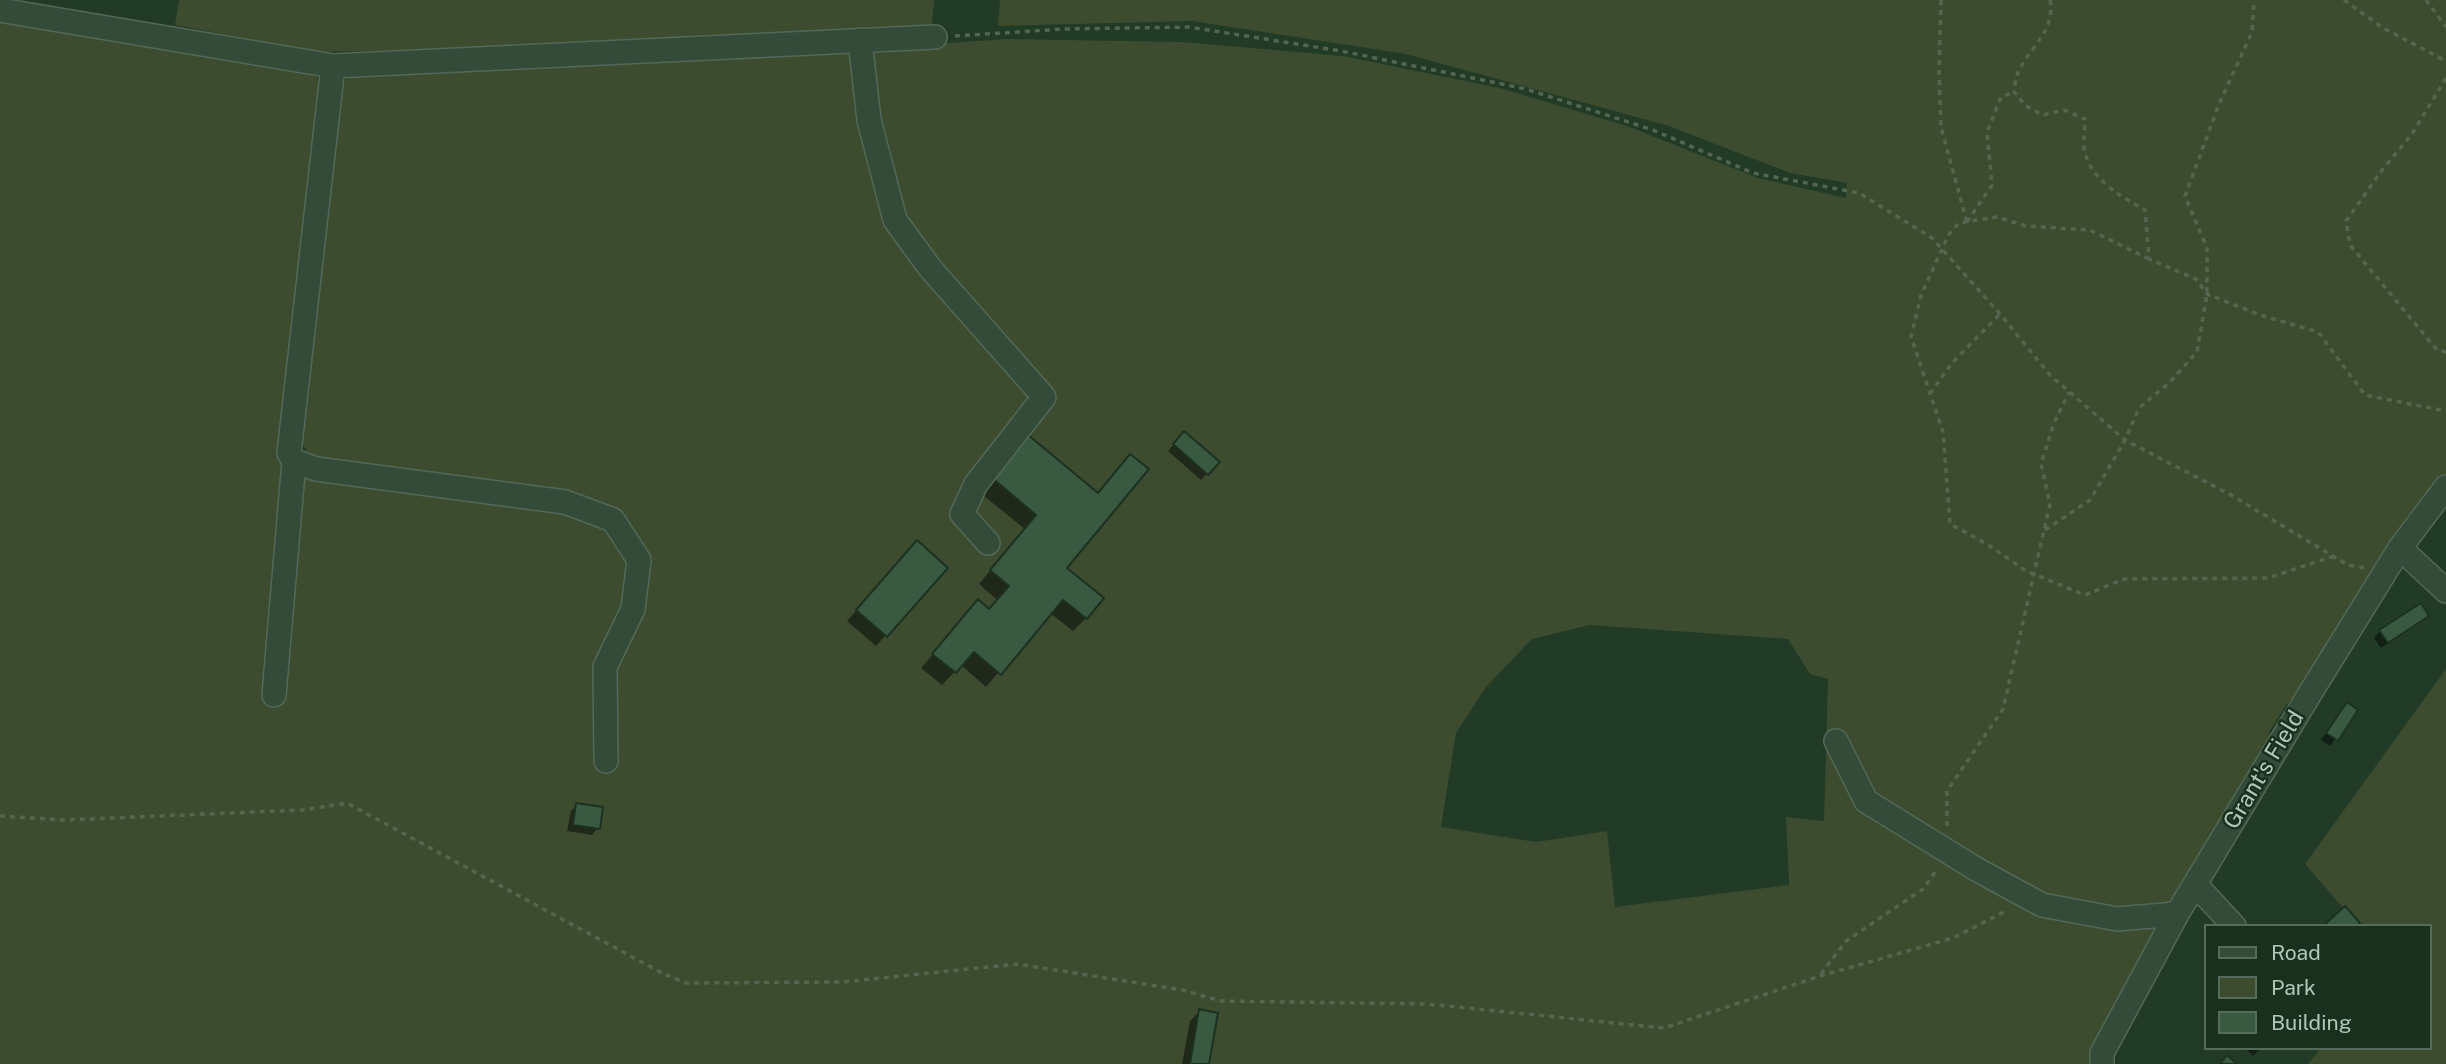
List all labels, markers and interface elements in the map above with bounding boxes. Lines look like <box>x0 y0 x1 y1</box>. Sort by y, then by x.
street label: Grant's Field <box>2218 706 2310 834</box>
legend <box>2204 924 2432 1050</box>
text: Road <box>2271 940 2321 965</box>
text: Park <box>2271 975 2316 1000</box>
text: Building <box>2271 1010 2352 1035</box>

